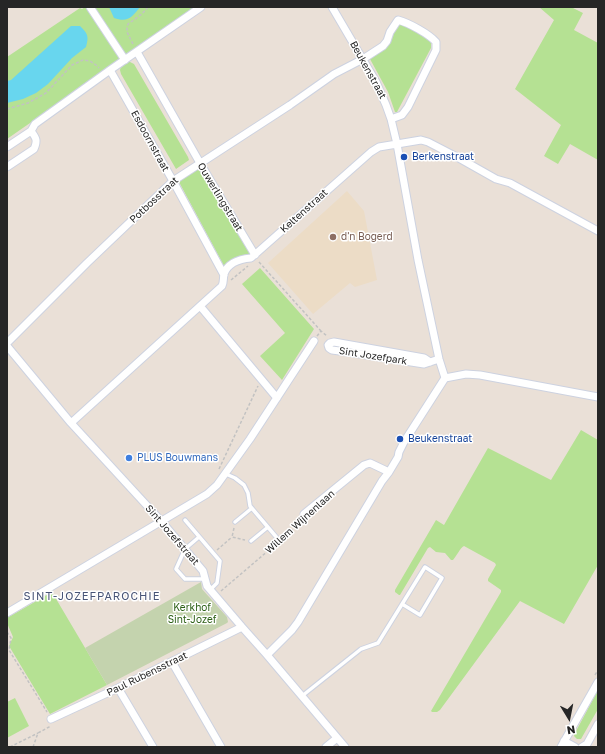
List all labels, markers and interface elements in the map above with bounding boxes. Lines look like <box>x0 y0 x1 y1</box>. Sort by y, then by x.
street label: Beukenstraat <box>347 39 389 101</box>
street label: Esdoornstraat <box>128 108 172 174</box>
place label: Berkenstraat <box>412 151 474 163</box>
marker: Berkenstraat <box>399 152 409 162</box>
street label: Ouwerlingstraat <box>195 161 245 233</box>
street label: Potbosstraat <box>127 174 181 226</box>
street label: Keltenstraat <box>278 187 330 235</box>
place label: d'n Bogerd <box>341 231 393 243</box>
marker: d'n Bogerd <box>328 232 338 242</box>
street label: Sint Jozefpark <box>338 345 408 367</box>
place label: Beukenstraat <box>408 433 472 445</box>
marker: Beukenstraat <box>395 434 405 444</box>
place label: PLUS Bouwmans <box>137 452 218 464</box>
marker: PLUS Bouwmans <box>124 453 134 463</box>
street label: Willem Wijnenlaan <box>263 488 337 556</box>
street label: Sint Jozefstraat <box>143 502 201 568</box>
district label: SINT-JOZEFPAROCHIE <box>24 590 160 604</box>
park label: Kerkhof Sint-Jozef <box>168 602 216 626</box>
street label: Paul Rubensstraat <box>105 649 189 699</box>
north arrow <box>549 698 589 738</box>
text: N <box>566 723 576 737</box>

